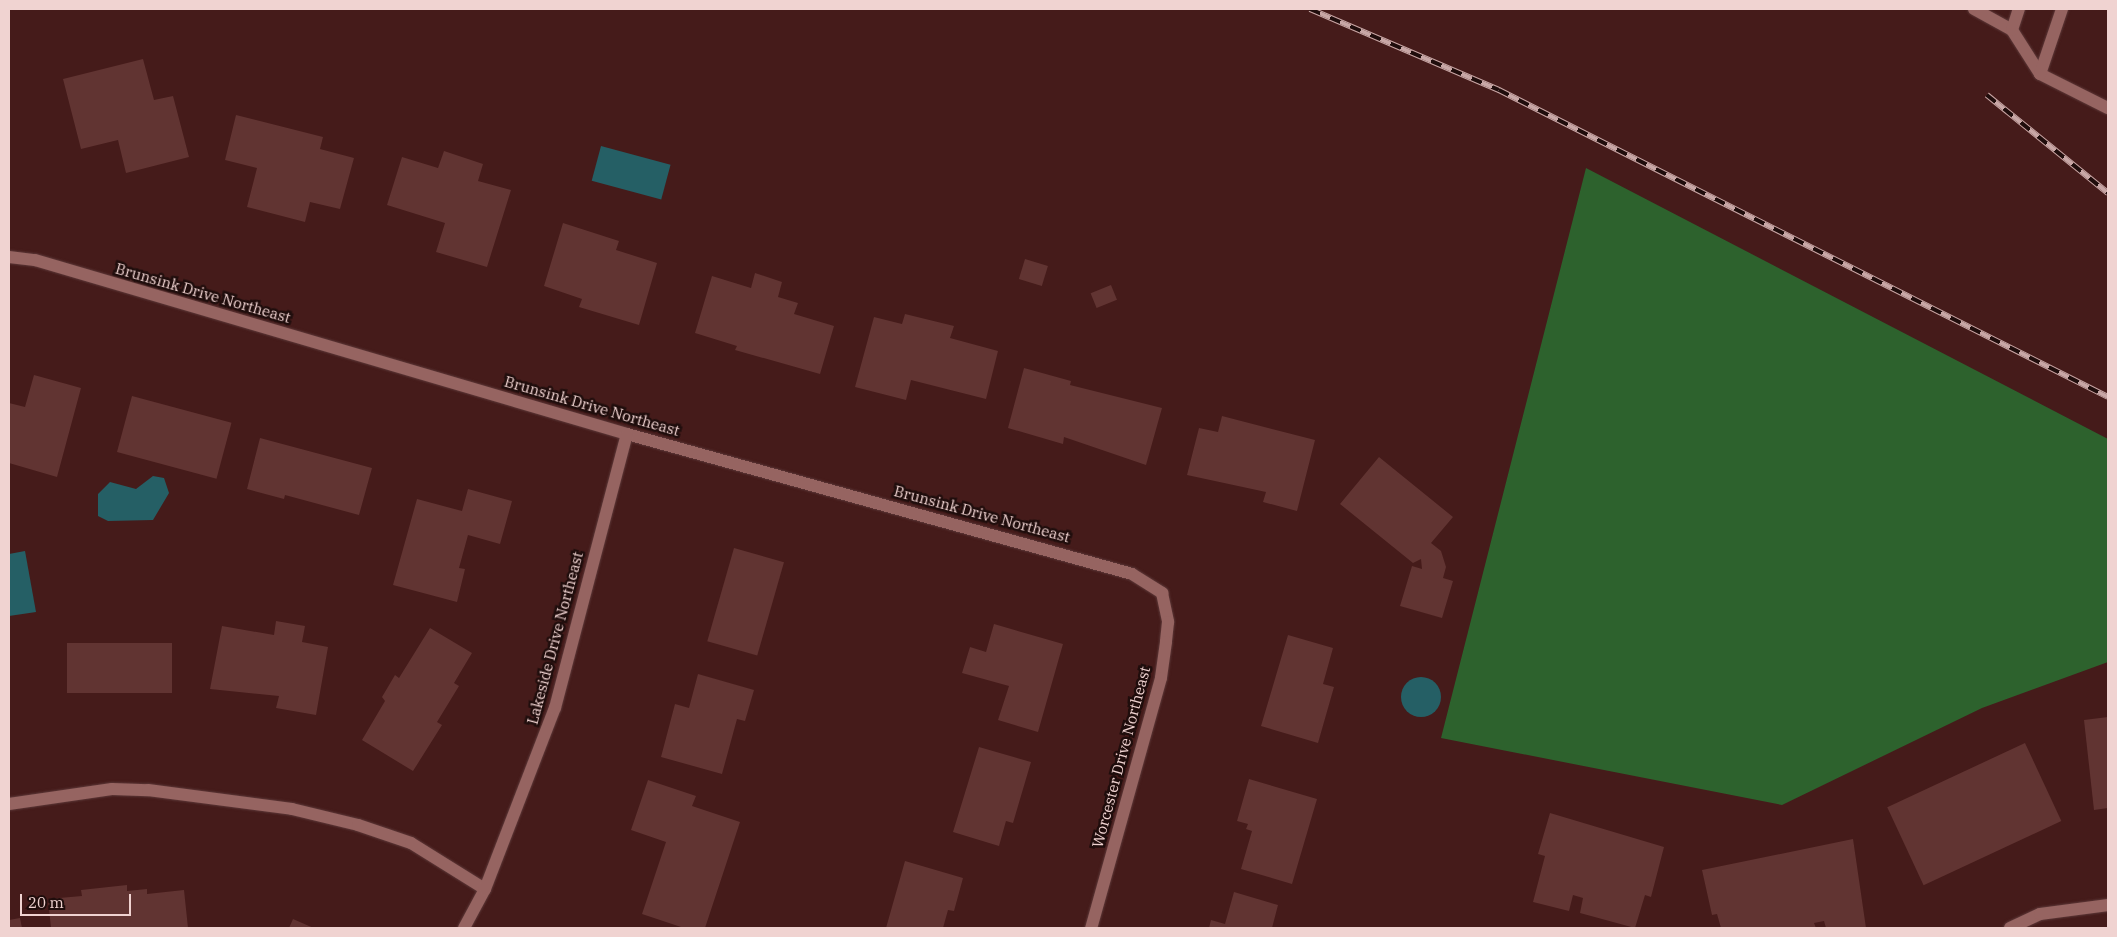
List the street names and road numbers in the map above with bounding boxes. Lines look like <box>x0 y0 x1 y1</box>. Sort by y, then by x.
street label: Brunsink Drive Northeast <box>113 259 293 327</box>
street label: Brunsink Drive Northeast <box>502 372 682 440</box>
street label: Brunsink Drive Northeast <box>892 482 1072 546</box>
street label: Lakeside Drive Northeast <box>523 550 587 726</box>
street label: Worcester Drive Northeast <box>1088 664 1154 850</box>

